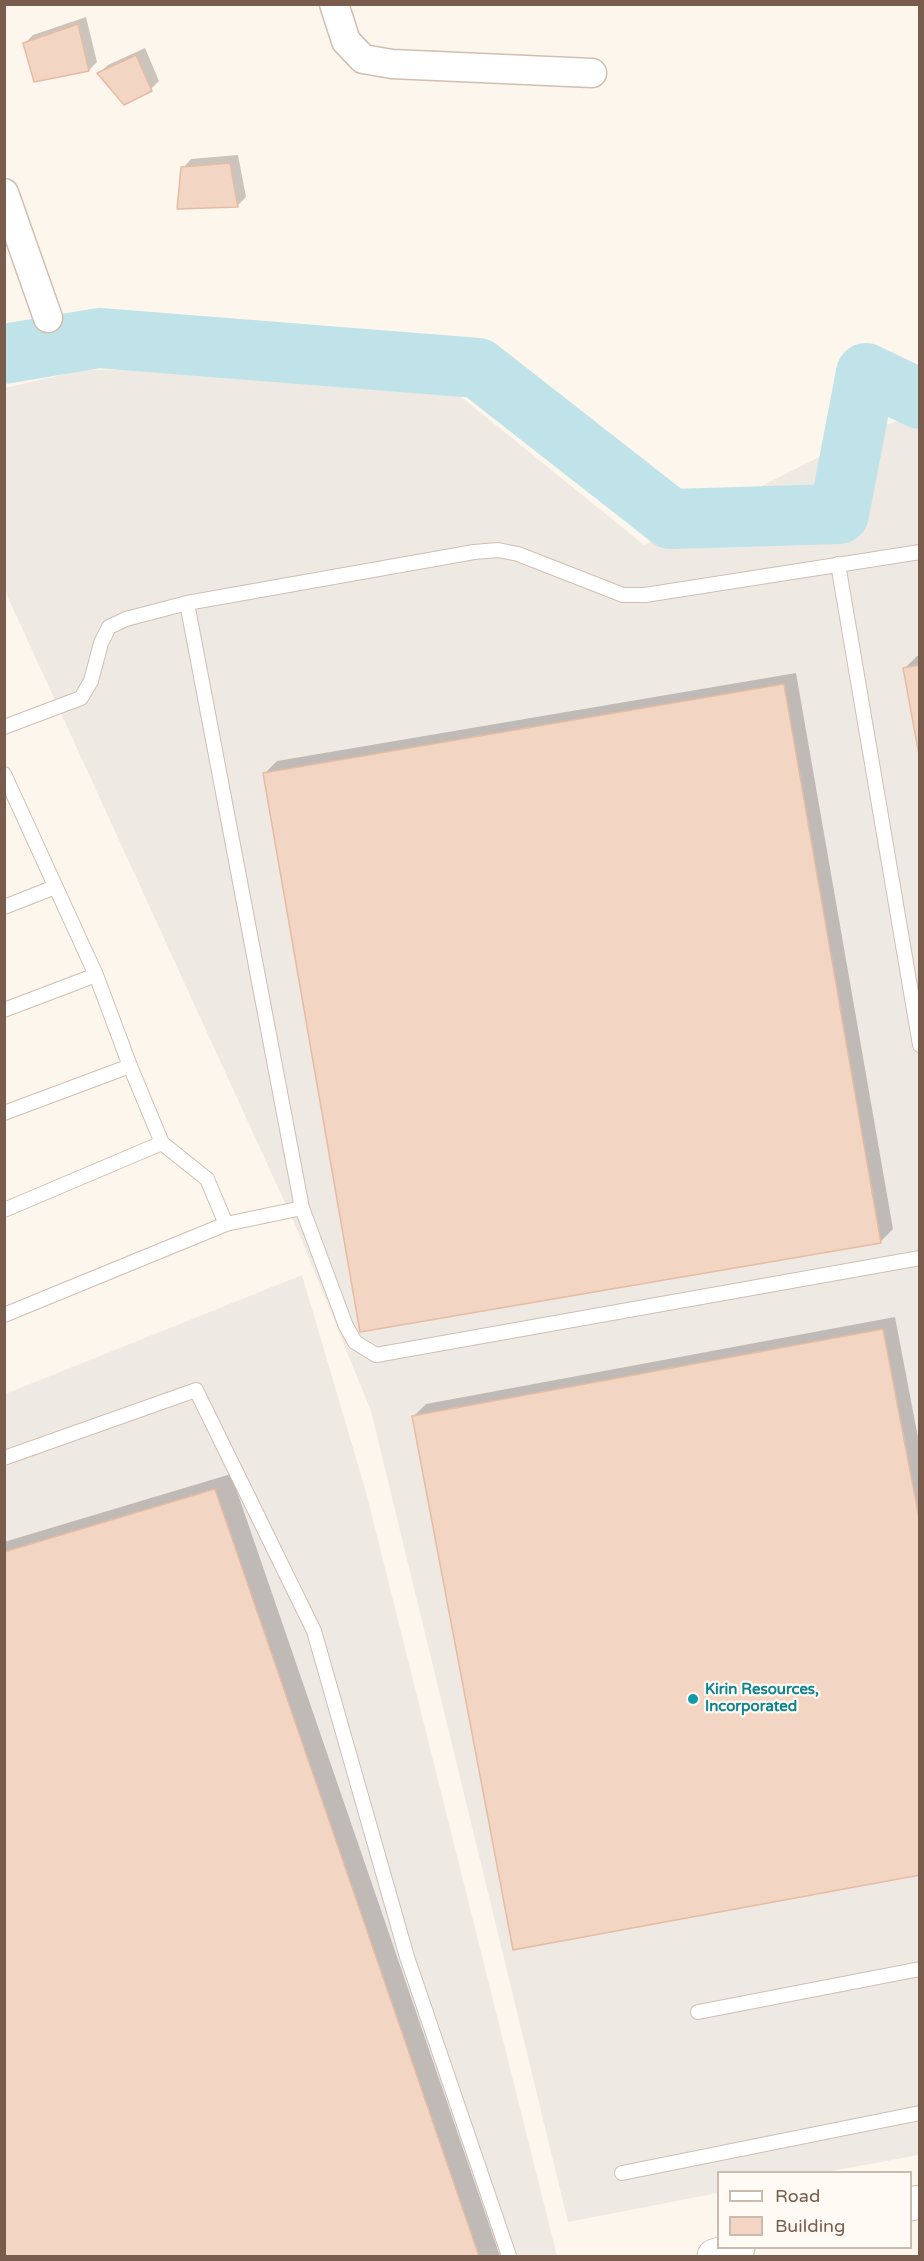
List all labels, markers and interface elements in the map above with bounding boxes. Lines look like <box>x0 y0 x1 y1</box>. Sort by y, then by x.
place label: Kirin Resources, Incorporated <box>705 1681 819 1716</box>
marker: Kirin Resources, Incorporated <box>686 1692 700 1706</box>
legend <box>717 2171 912 2249</box>
text: Road <box>775 2185 820 2207</box>
text: Building <box>775 2215 845 2237</box>

